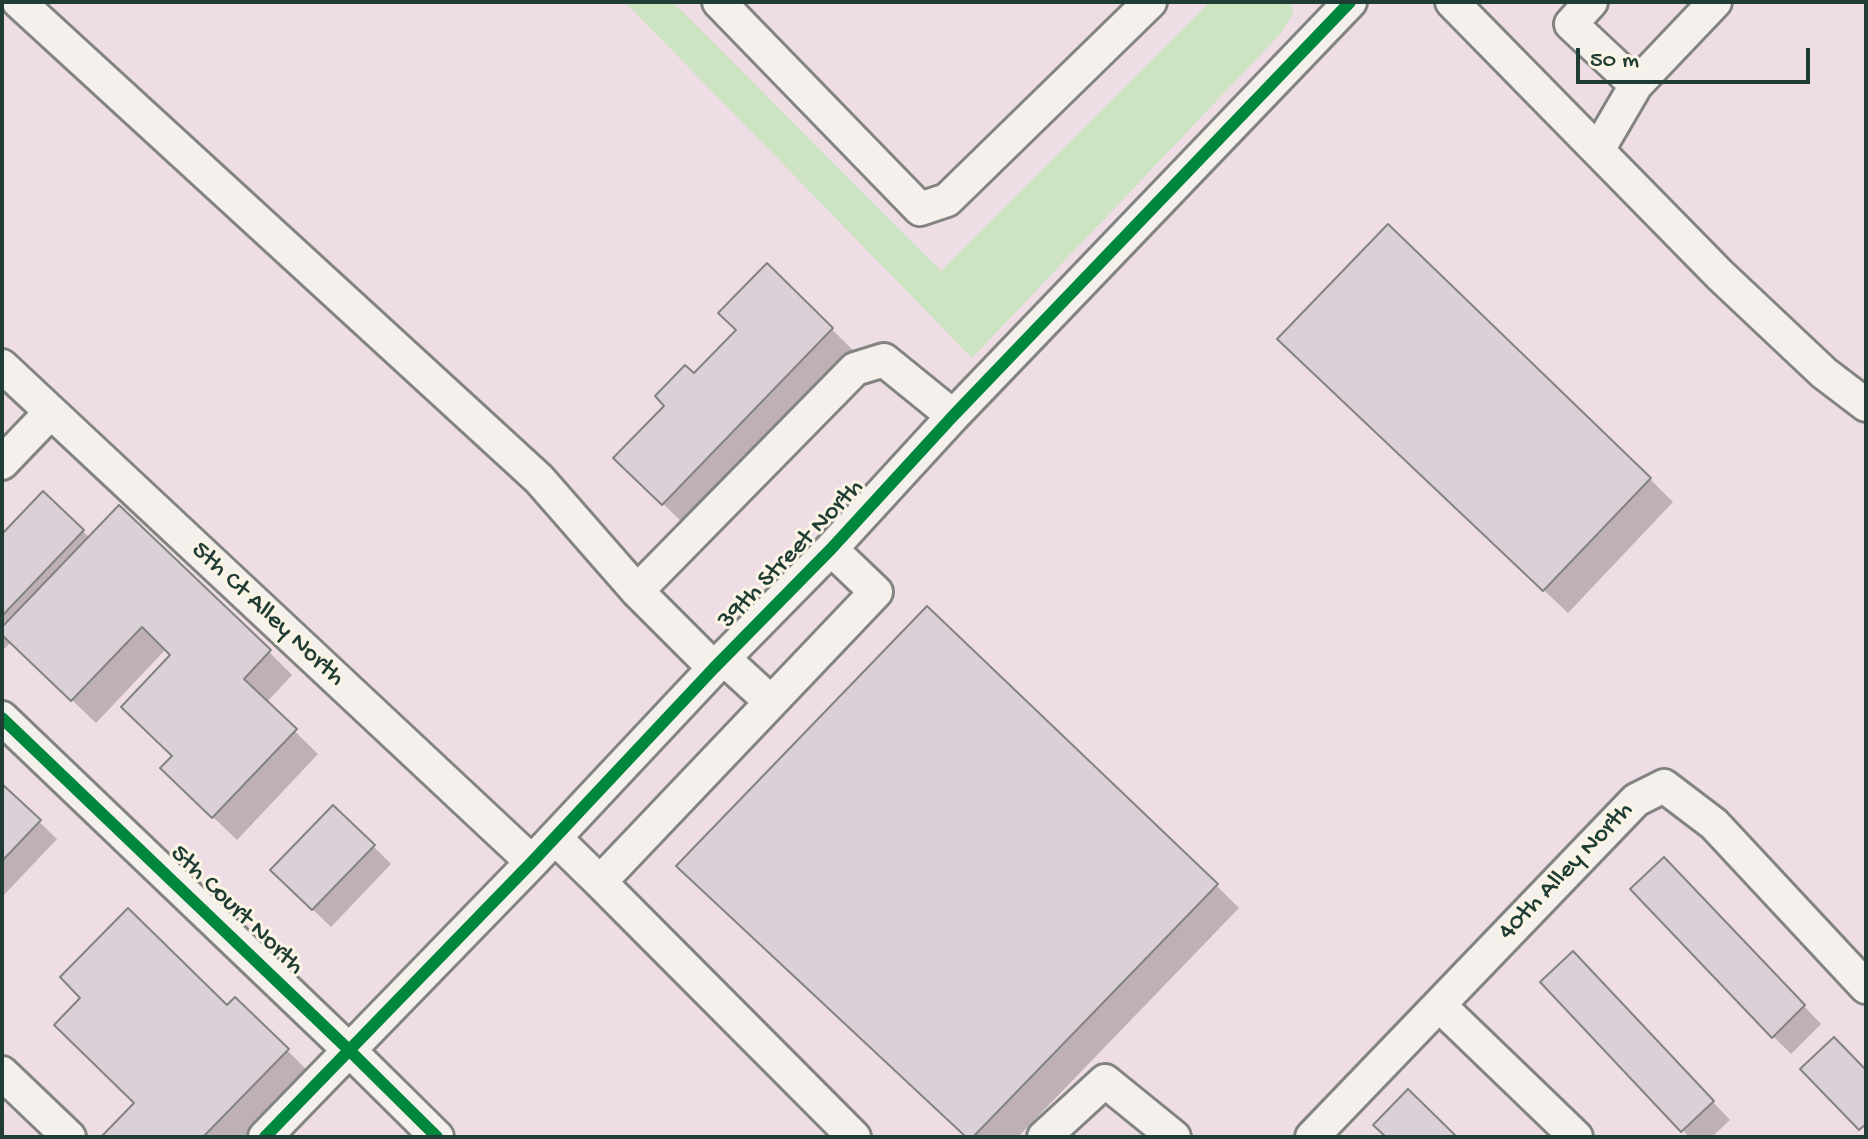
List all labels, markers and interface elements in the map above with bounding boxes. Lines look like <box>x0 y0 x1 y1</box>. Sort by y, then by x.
scale bar <box>1580 32 1814 82</box>
text: 50 m <box>1590 47 1639 76</box>
street label: 39th Street North <box>712 473 872 637</box>
street label: 5th Ct Alley North <box>184 536 350 694</box>
street label: 40th Alley North <box>1493 796 1641 948</box>
street label: 5th Court North <box>162 839 310 983</box>

